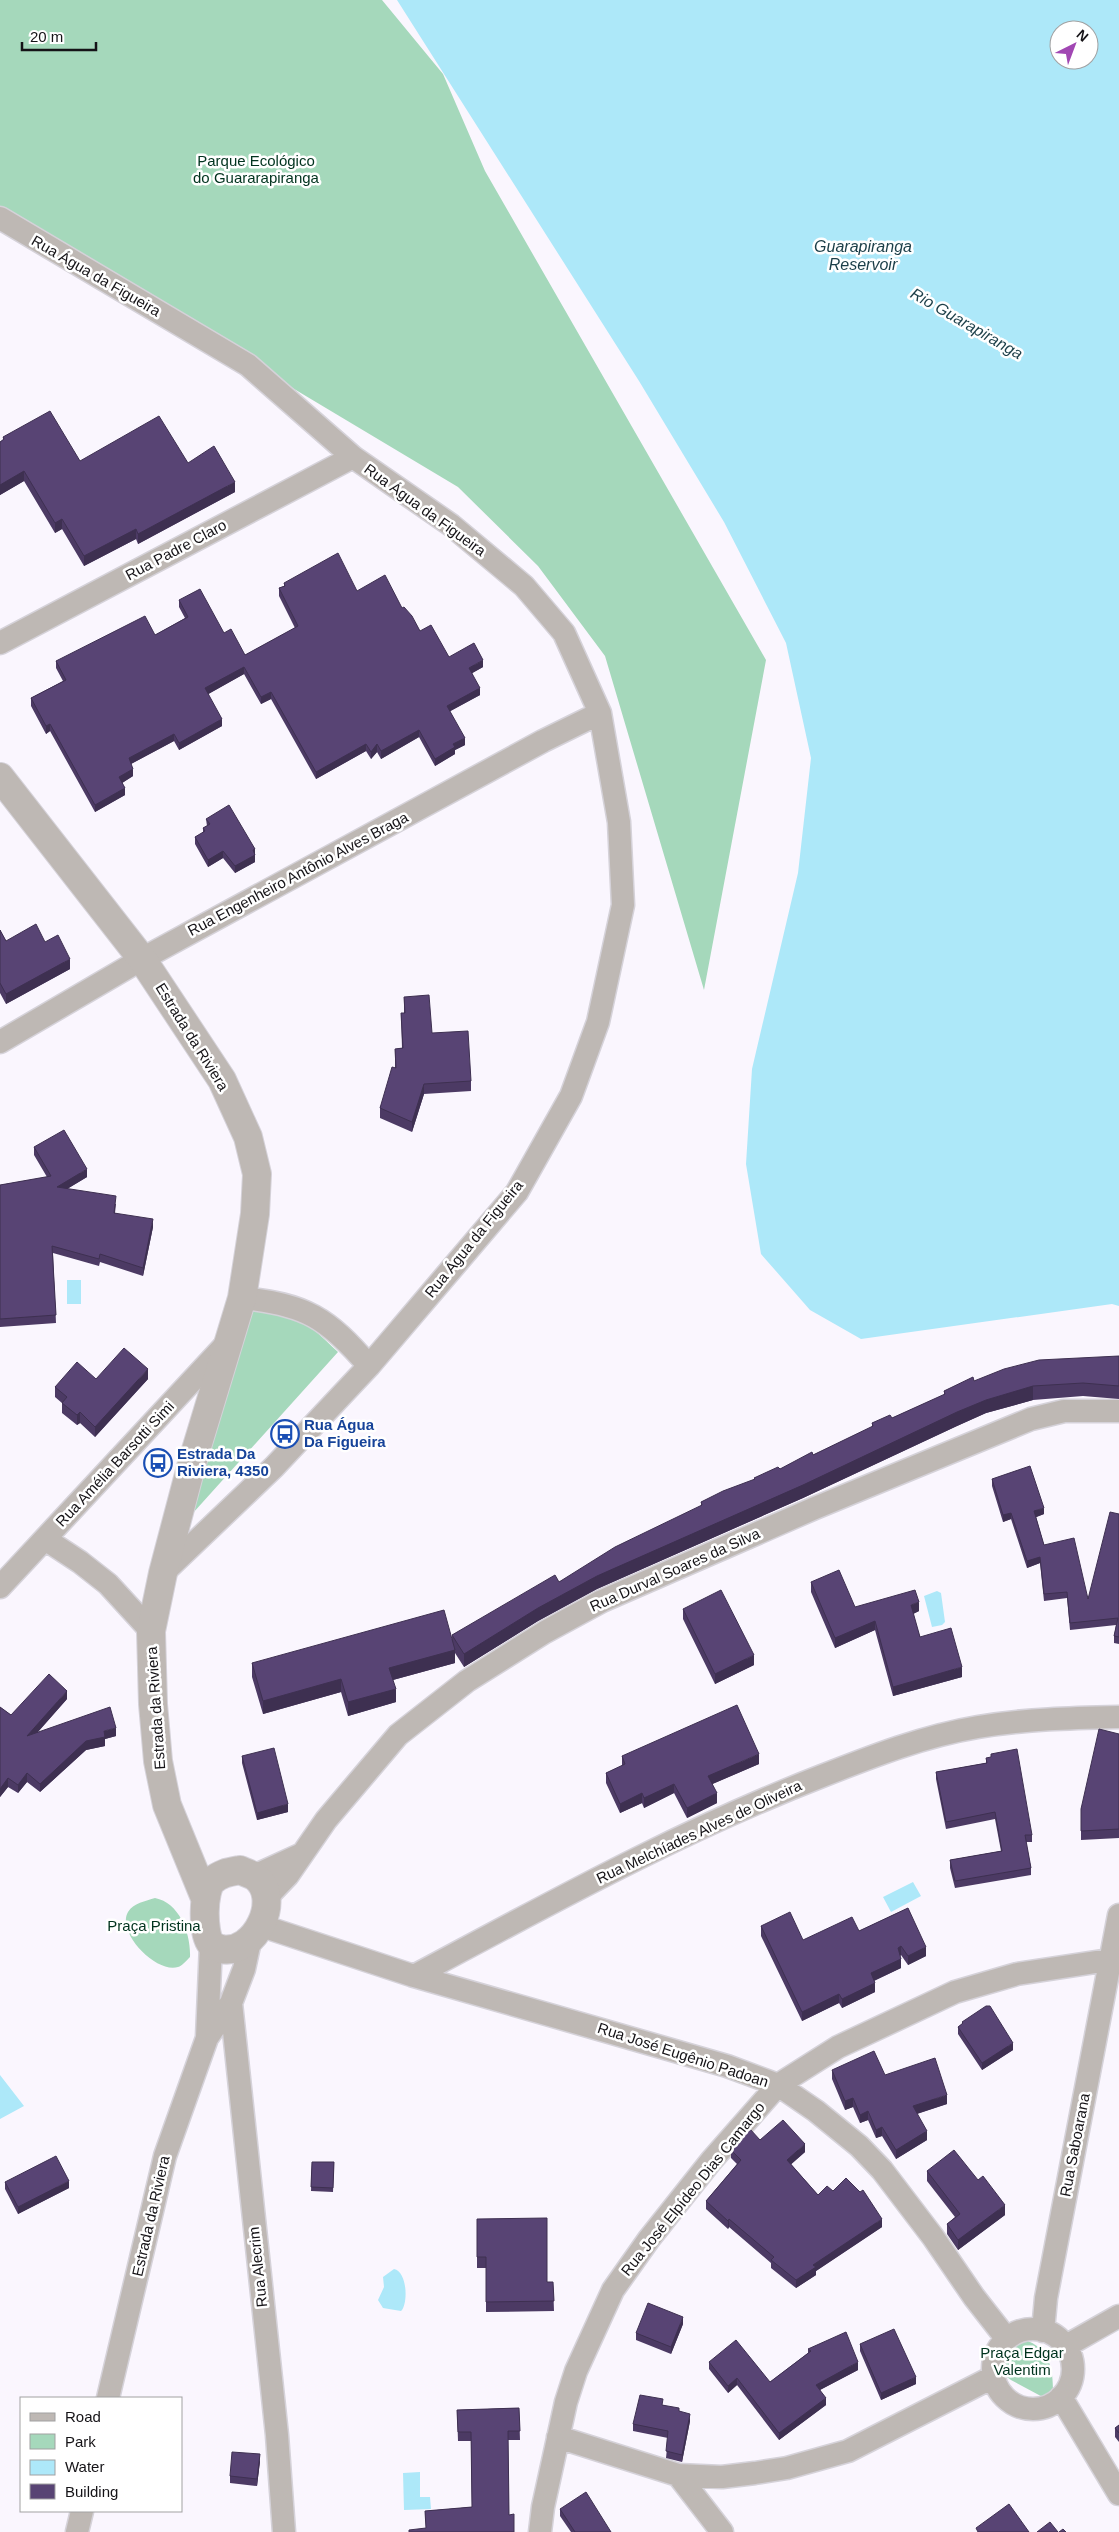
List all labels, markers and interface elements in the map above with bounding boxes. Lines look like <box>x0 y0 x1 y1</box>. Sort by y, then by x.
scale bar <box>22 20 96 52</box>
north arrow <box>1049 20 1099 70</box>
text: N <box>1074 26 1092 45</box>
text: 20 m <box>30 28 63 45</box>
park label: Parque Ecológico do Guararapiranga <box>193 152 320 186</box>
street label: Rua Água da Figueira <box>29 232 164 320</box>
water label: Guarapiranga Reservoir <box>814 238 912 273</box>
water label: Rio Guarapiranga <box>908 284 1026 362</box>
street label: Rua Água da Figueira <box>361 460 490 560</box>
street label: Rua Padre Claro <box>122 516 229 583</box>
street label: Rua Engenheiro Antônio Alves Braga <box>185 808 411 939</box>
street label: Estrada da Riviera <box>153 980 233 1094</box>
street label: Rua Água da Figueira <box>421 1176 527 1301</box>
street label: Rua Amélia Barsotti Simi <box>52 1398 177 1530</box>
place label: Rua Água Da Figueira <box>304 1416 386 1450</box>
bus stop icon: Rua Água Da Figueira <box>270 1419 300 1449</box>
place label: Estrada Da Riviera, 4350 <box>177 1445 269 1479</box>
bus stop icon: Estrada Da Riviera, 4350 <box>143 1448 173 1478</box>
street label: Rua Durval Soares da Silva <box>587 1524 763 1615</box>
street label: Estrada da Riviera <box>143 1645 168 1770</box>
street label: Rua Melchíades Alves de Oliveira <box>594 1776 805 1887</box>
park label: Praça Pristina <box>107 1917 201 1934</box>
street label: Rua José Eugênio Padoan <box>596 2019 771 2090</box>
street label: Rua Saboarana <box>1056 2091 1093 2198</box>
street label: Rua José Elpídeo Dias Camargo <box>617 2098 768 2279</box>
street label: Estrada da Riviera <box>128 2153 173 2278</box>
street label: Rua Alecrim <box>245 2226 270 2308</box>
park label: Praça Edgar Valentim <box>980 2344 1064 2378</box>
legend <box>20 2397 182 2512</box>
text: Road <box>65 2408 101 2425</box>
text: Park <box>65 2433 96 2450</box>
text: Water <box>65 2458 104 2475</box>
text: Building <box>65 2483 118 2500</box>

